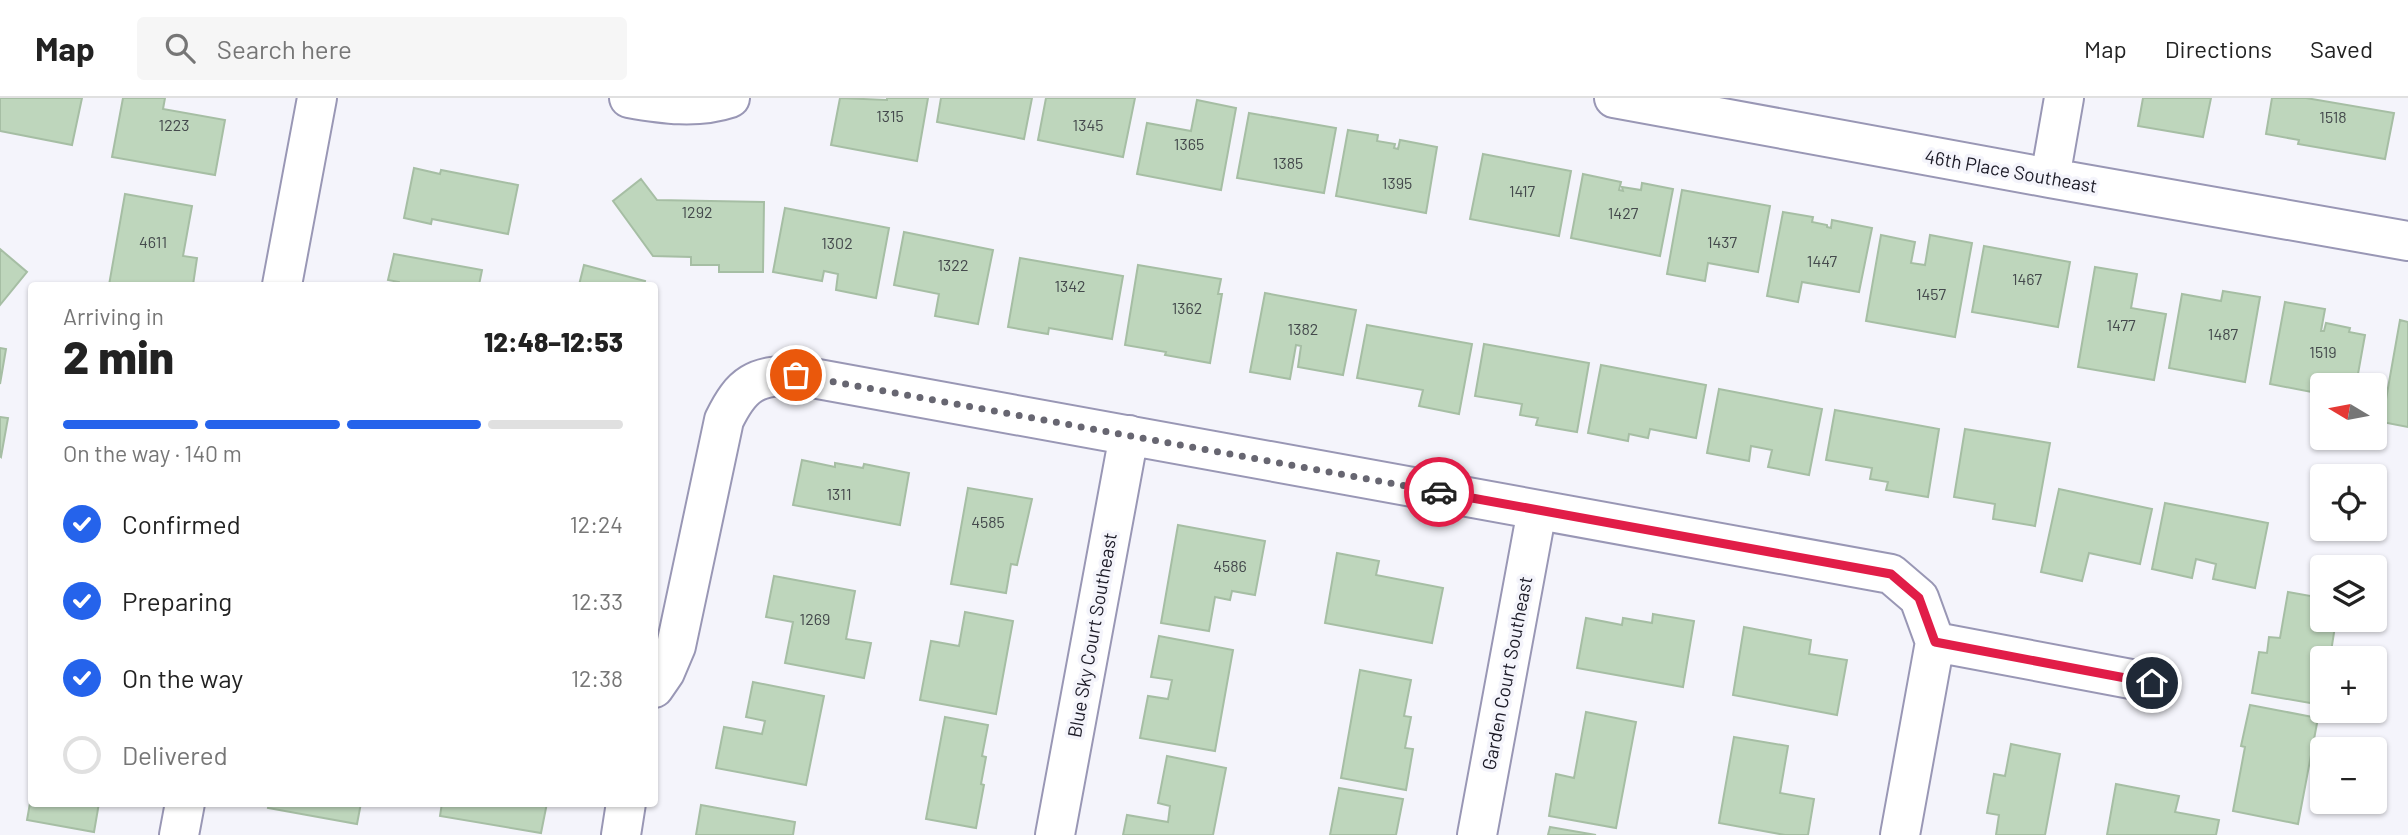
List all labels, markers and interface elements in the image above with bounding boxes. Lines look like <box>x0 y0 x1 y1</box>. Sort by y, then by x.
search box <box>137 17 627 80</box>
text: Map <box>35 28 95 68</box>
icon: search <box>161 29 199 67</box>
text: Search here <box>217 33 352 64</box>
text: Map <box>2084 34 2127 63</box>
text: Directions <box>2165 34 2272 63</box>
text: Saved <box>2310 34 2373 63</box>
house number: 1315 <box>876 106 904 125</box>
house number: 1518 <box>2319 107 2347 126</box>
house number: 1223 <box>159 115 189 134</box>
house number: 1345 <box>1073 115 1103 134</box>
house number: 1365 <box>1174 134 1204 153</box>
street label: 46th Place Southeast <box>1923 144 2099 197</box>
house number: 1385 <box>1273 153 1303 172</box>
house number: 1395 <box>1382 173 1412 192</box>
house number: 1417 <box>1509 181 1535 200</box>
house number: 1292 <box>681 202 713 221</box>
house number: 1427 <box>1608 203 1639 222</box>
house number: 4611 <box>139 232 167 251</box>
house number: 1437 <box>1707 232 1738 251</box>
house number: 1302 <box>821 233 853 252</box>
house number: 1447 <box>1807 251 1838 270</box>
house number: 1322 <box>938 255 969 274</box>
house number: 1467 <box>2012 269 2043 288</box>
house number: 1342 <box>1054 276 1086 295</box>
house number: 1457 <box>1916 284 1947 303</box>
house number: 1362 <box>1172 298 1202 317</box>
text: Arriving in <box>63 302 164 330</box>
house number: 1477 <box>2106 315 2136 334</box>
house number: 1382 <box>1288 319 1318 338</box>
house number: 1487 <box>2208 324 2239 343</box>
text: 12:48–12:53 <box>484 326 623 357</box>
text: 2 min <box>63 328 174 383</box>
house number: 1519 <box>2309 342 2337 361</box>
pin <box>766 345 826 405</box>
icon: bag <box>777 356 815 394</box>
north arrow <box>2310 373 2387 450</box>
map controls <box>2310 373 2387 814</box>
text: On the way · 140 m <box>63 439 242 467</box>
courier <box>1404 457 1474 527</box>
button: locate <box>2310 464 2387 541</box>
icon: car <box>1420 473 1458 511</box>
house number: 1311 <box>827 484 851 503</box>
icon: check <box>63 505 101 543</box>
text: Confirmed <box>122 508 241 539</box>
text: 12:24 <box>570 510 623 538</box>
house number: 4585 <box>971 512 1005 531</box>
street label: Blue Sky Court Southeast <box>1062 531 1121 739</box>
button: layers <box>2310 555 2387 632</box>
house number: 4586 <box>1213 556 1247 575</box>
street label: Garden Court Southeast <box>1476 574 1537 772</box>
icon: check <box>63 582 101 620</box>
text: Preparing <box>122 585 232 616</box>
text: 12:33 <box>571 587 623 615</box>
house number: 1269 <box>800 609 830 628</box>
button: + <box>2310 646 2387 723</box>
pin <box>2122 653 2182 713</box>
icon: check <box>63 659 101 697</box>
text: On the way <box>122 662 243 693</box>
text: 12:38 <box>571 664 623 692</box>
icon: home <box>2133 664 2171 702</box>
button: − <box>2310 737 2387 814</box>
text: Delivered <box>122 739 228 770</box>

